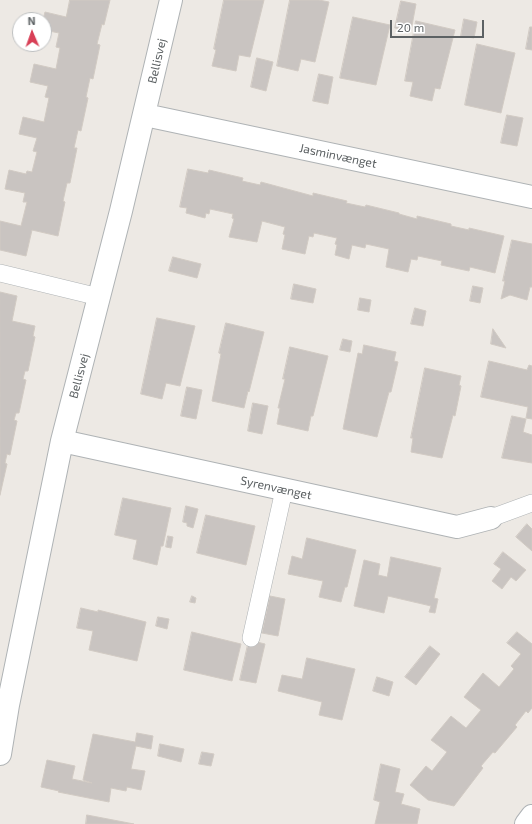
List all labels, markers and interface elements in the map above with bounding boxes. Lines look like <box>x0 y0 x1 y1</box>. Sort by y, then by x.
north arrow <box>12 12 52 52</box>
scale bar <box>392 12 486 38</box>
text: N <box>27 14 36 27</box>
text: 20 m <box>397 20 424 34</box>
street label: Bellisvej <box>145 37 169 85</box>
street label: Jasminvænget <box>298 141 378 171</box>
street label: Bellisvej <box>66 352 92 400</box>
street label: Syrenvænget <box>239 473 313 503</box>

